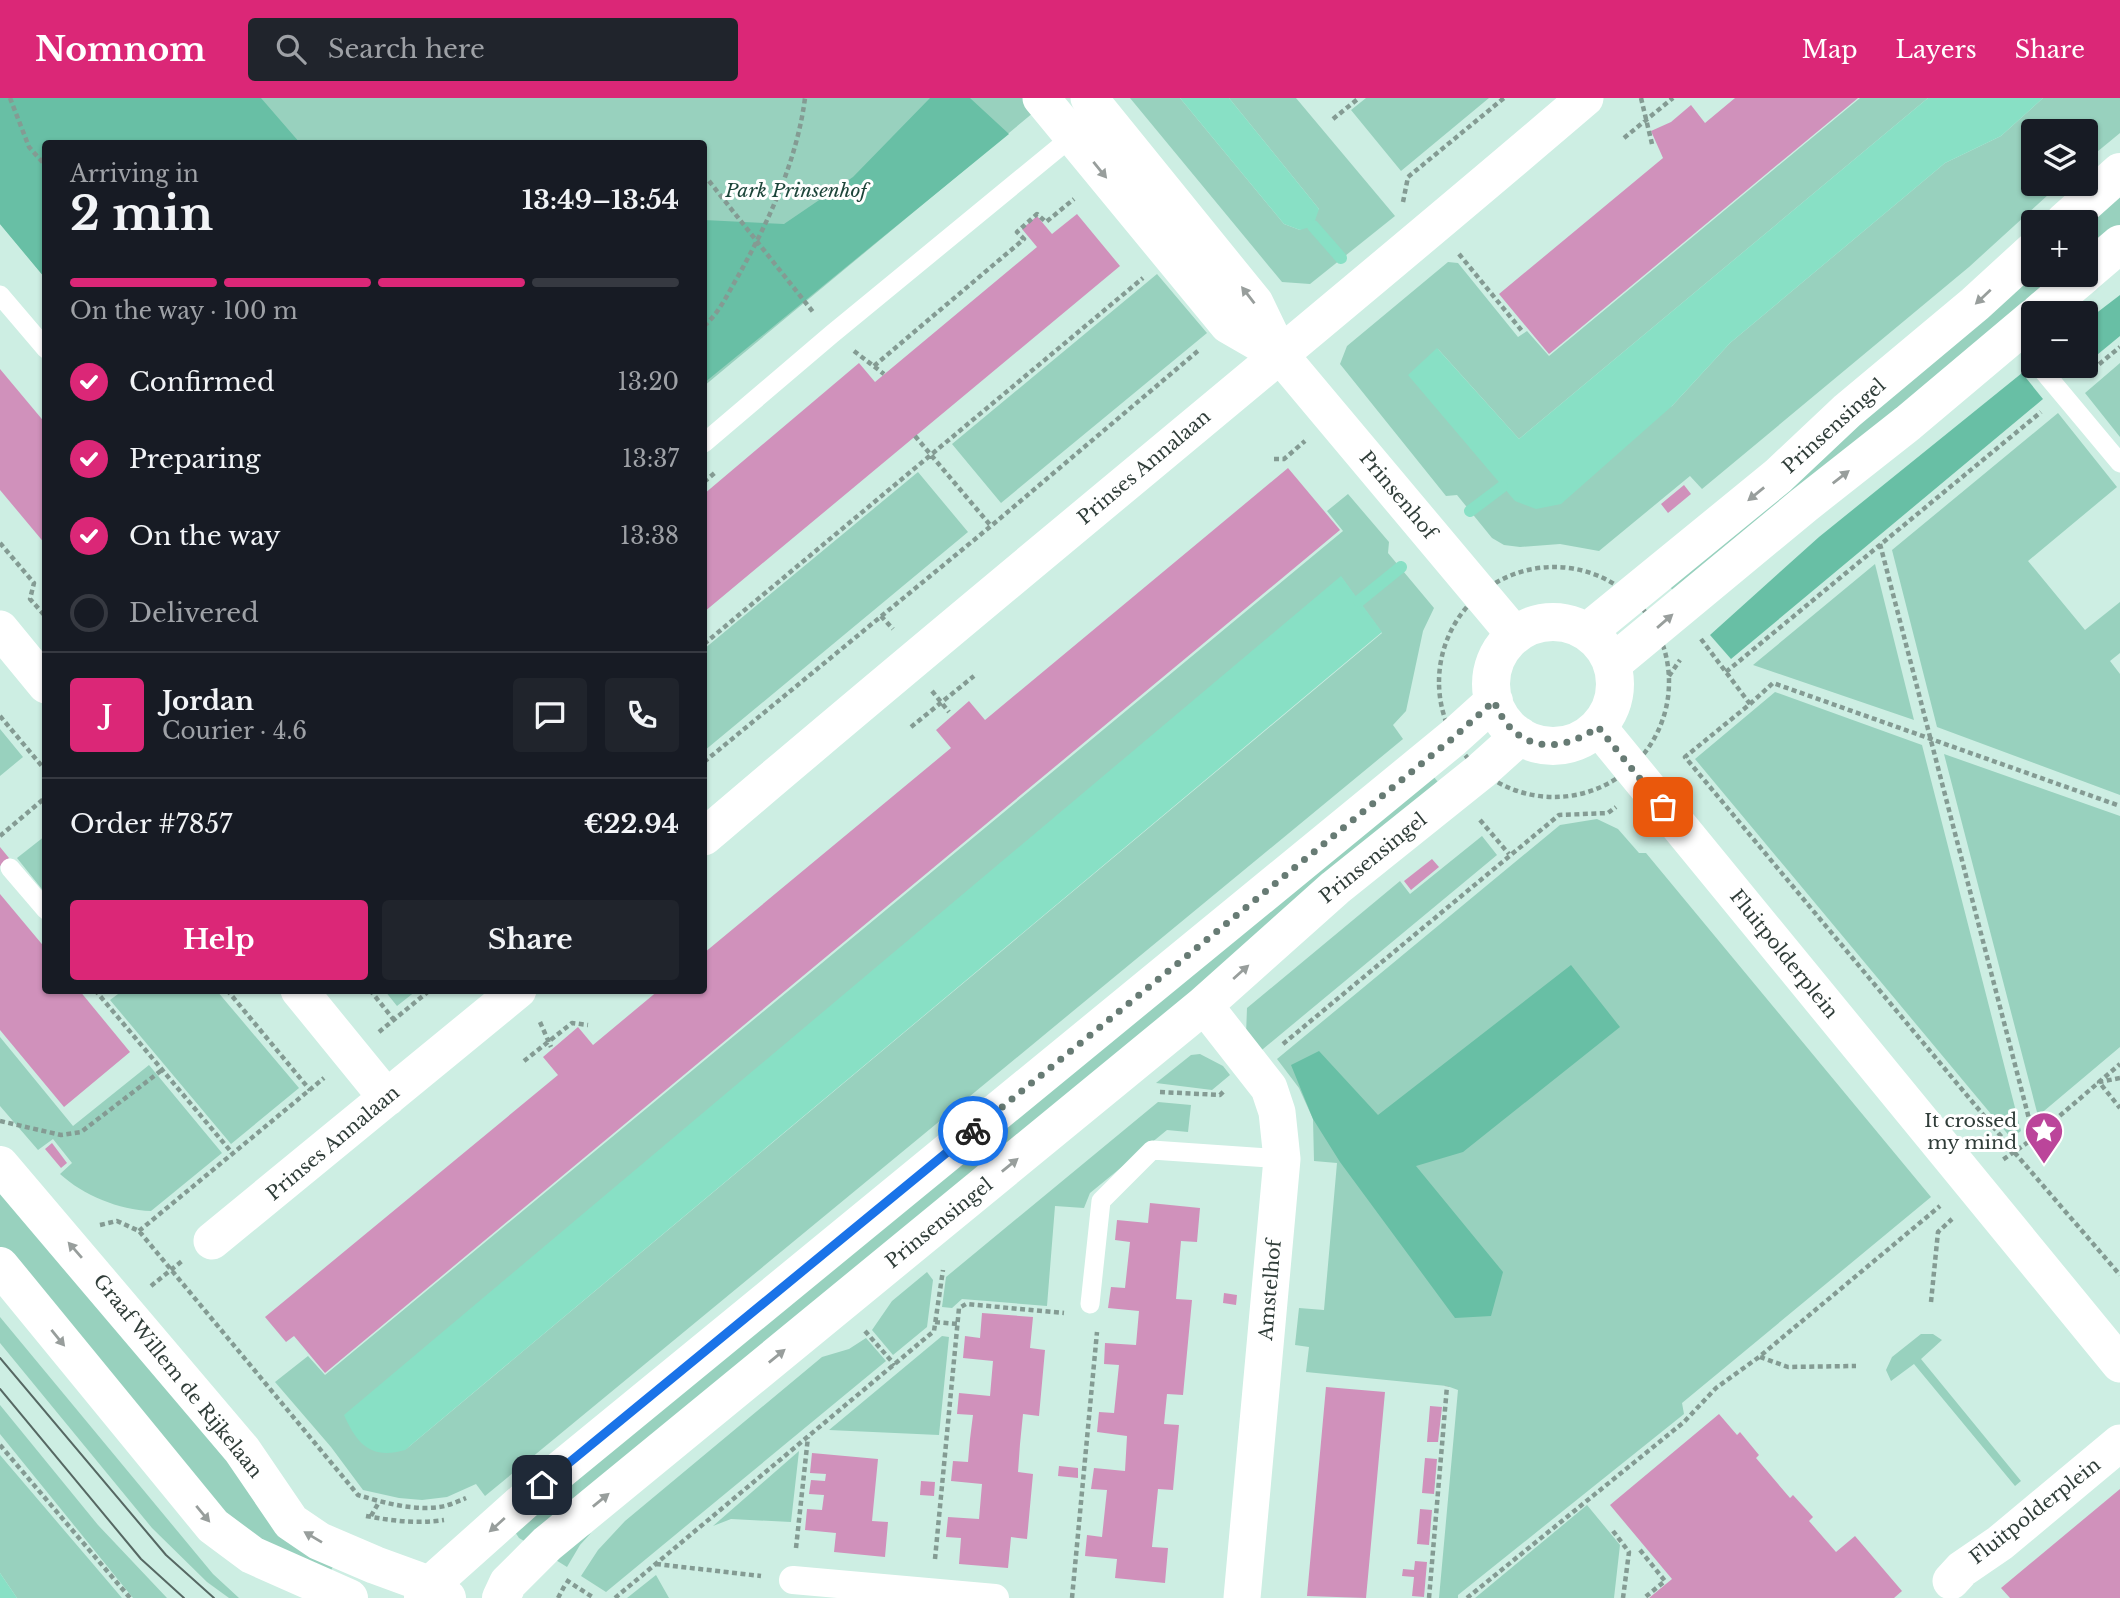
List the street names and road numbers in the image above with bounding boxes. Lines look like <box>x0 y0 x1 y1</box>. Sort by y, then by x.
street label: Prinsensingel <box>1778 374 1890 478</box>
street label: Prinses Annalaan <box>1073 405 1215 529</box>
street label: Prinsenhof <box>1355 446 1443 545</box>
street label: Prinsensingel <box>1315 808 1431 908</box>
street label: Fluitpolderplein <box>1725 885 1843 1023</box>
street label: Prinses Annalaan <box>262 1081 404 1205</box>
street label: Prinsensingel <box>881 1173 997 1273</box>
street label: Amstelhof <box>1254 1236 1286 1342</box>
street label: Graaf Willem de Rijkelaan <box>89 1269 267 1483</box>
street label: Fluitpolderplein <box>1965 1453 2105 1569</box>

